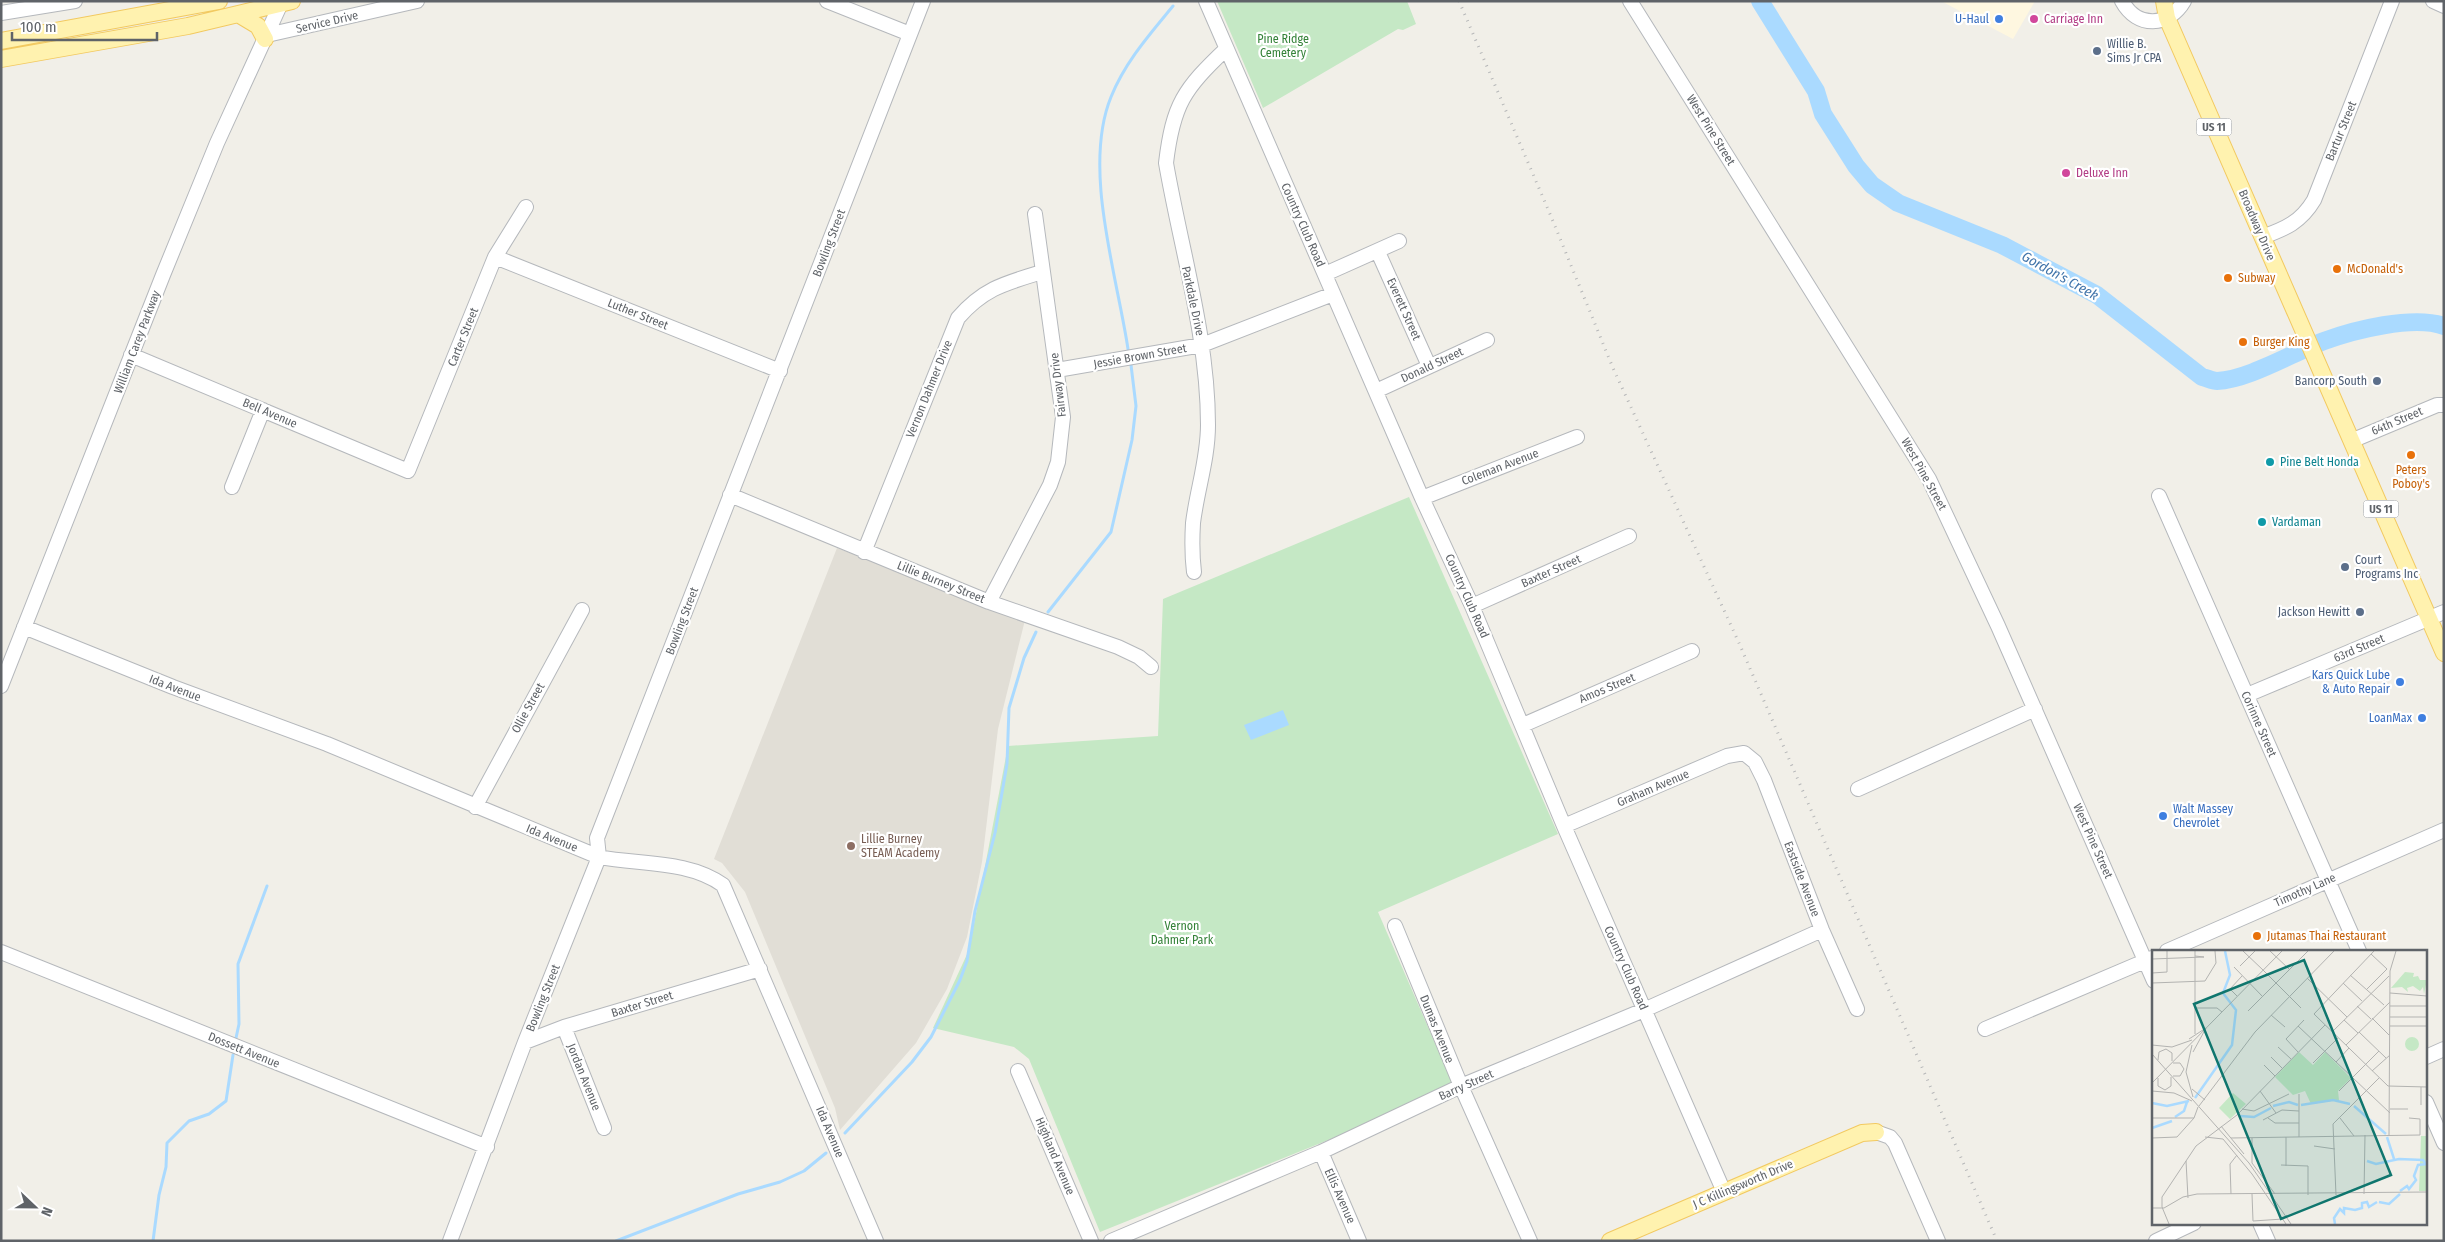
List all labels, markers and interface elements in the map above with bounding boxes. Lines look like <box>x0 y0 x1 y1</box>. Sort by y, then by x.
street label: Service Drive <box>294 8 360 36</box>
scale bar <box>12 10 158 42</box>
place label: U-Haul <box>1955 12 1989 26</box>
place label: Carriage Inn <box>2044 12 2103 26</box>
marker: U-Haul <box>1993 13 2005 25</box>
marker: Carriage Inn <box>2028 13 2040 25</box>
text: 100 m <box>20 18 57 36</box>
park label: Pine Ridge Cemetery <box>1257 32 1309 60</box>
place label: Willie B. Sims Jr CPA <box>2107 37 2162 65</box>
marker: Willie B. Sims Jr CPA <box>2091 45 2103 57</box>
street label: West Pine Street <box>1684 92 1738 168</box>
street label: Bartur Street <box>2323 99 2359 163</box>
road number: US 11 <box>2196 118 2232 136</box>
place label: Deluxe Inn <box>2076 166 2128 180</box>
marker: Deluxe Inn <box>2060 167 2072 179</box>
street label: Country Club Road <box>1278 181 1328 269</box>
street label: Broadway Drive <box>2236 187 2278 263</box>
street label: Bowling Street <box>810 207 848 279</box>
water label: Gordon's Creek <box>2019 248 2101 304</box>
place label: McDonald's <box>2347 262 2403 276</box>
marker: McDonald's <box>2331 263 2343 275</box>
street label: Parkdale Drive <box>1179 265 1207 337</box>
place label: Subway <box>2238 271 2276 285</box>
marker: Subway <box>2222 272 2234 284</box>
street label: Everett Street <box>1384 276 1424 342</box>
street label: William Carey Parkway <box>111 288 163 395</box>
street label: Luther Street <box>606 296 670 333</box>
street label: Carter Street <box>445 305 481 368</box>
place label: Burger King <box>2253 335 2310 349</box>
marker: Burger King <box>2237 336 2249 348</box>
street label: Vernon Dahmer Drive <box>903 338 955 440</box>
street label: Jessie Brown Street <box>1092 341 1188 371</box>
street label: Donald Street <box>1399 344 1465 386</box>
street label: Fairway Drive <box>1047 352 1069 418</box>
place label: Bancorp South <box>2295 374 2367 388</box>
marker: Bancorp South <box>2371 375 2383 387</box>
street label: Bell Avenue <box>241 395 299 431</box>
street label: 64th Street <box>2369 404 2425 438</box>
street label: West Pine Street <box>1898 435 1950 513</box>
street label: Coleman Avenue <box>1459 446 1541 488</box>
marker: Peters Poboy's <box>2405 449 2417 461</box>
place label: Pine Belt Honda <box>2280 455 2359 469</box>
marker: Pine Belt Honda <box>2264 456 2276 468</box>
place label: Peters Poboy's <box>2392 463 2430 491</box>
road number: US 11 <box>2364 500 2398 518</box>
place label: Vardaman <box>2272 515 2321 529</box>
marker: Vardaman <box>2256 516 2268 528</box>
street label: Country Club Road <box>1442 552 1492 640</box>
street label: Baxter Street <box>1519 552 1583 590</box>
place label: Court Programs Inc <box>2355 553 2418 581</box>
street label: Lillie Burney Street <box>895 558 987 606</box>
marker: Court Programs Inc <box>2339 561 2351 573</box>
street label: Bowling Street <box>663 585 701 657</box>
place label: Jackson Hewitt <box>2278 605 2350 619</box>
marker: Jackson Hewitt <box>2354 606 2366 618</box>
street label: 63rd Street <box>2331 631 2387 665</box>
place label: Kars Quick Lube & Auto Repair <box>2312 668 2391 696</box>
street label: Amos Street <box>1577 670 1637 706</box>
street label: Ida Avenue <box>147 672 203 704</box>
marker: Kars Quick Lube & Auto Repair <box>2394 676 2406 688</box>
street label: Ollie Street <box>509 680 548 736</box>
street label: Corinne Street <box>2238 689 2280 759</box>
place label: LoanMax <box>2369 711 2413 725</box>
marker: LoanMax <box>2416 712 2428 724</box>
street label: Graham Avenue <box>1615 767 1691 809</box>
street label: West Pine Street <box>2070 801 2116 881</box>
place label: Walt Massey Chevrolet <box>2173 802 2234 830</box>
marker: Walt Massey Chevrolet <box>2157 810 2169 822</box>
street label: Ida Avenue <box>524 821 580 855</box>
place label: Lillie Burney STEAM Academy <box>861 832 940 860</box>
street label: Eastside Avenue <box>1781 839 1823 919</box>
marker: Lillie Burney STEAM Academy <box>845 840 857 852</box>
street label: Timothy Lane <box>2272 870 2338 910</box>
park label: Vernon Dahmer Park <box>1151 919 1214 947</box>
street label: Country Club Road <box>1601 924 1651 1012</box>
place label: Jutamas Thai Restaurant <box>2267 929 2386 943</box>
marker: Jutamas Thai Restaurant <box>2251 930 2263 942</box>
inset map <box>2152 950 2428 1224</box>
street label: Bowling Street <box>523 962 563 1034</box>
street label: Baxter Street <box>609 988 675 1020</box>
street label: Dumas Avenue <box>1417 993 1457 1065</box>
street label: Dossett Avenue <box>206 1029 282 1071</box>
street label: Jordan Avenue <box>564 1041 604 1113</box>
street label: Barry Street <box>1436 1067 1496 1103</box>
street label: Ida Avenue <box>813 1104 847 1160</box>
street label: Highland Avenue <box>1032 1115 1078 1197</box>
street label: J C Killingsworth Drive <box>1691 1157 1795 1211</box>
street label: Ellis Avenue <box>1322 1166 1358 1226</box>
north arrow <box>10 1182 60 1232</box>
text: N <box>37 1205 56 1219</box>

